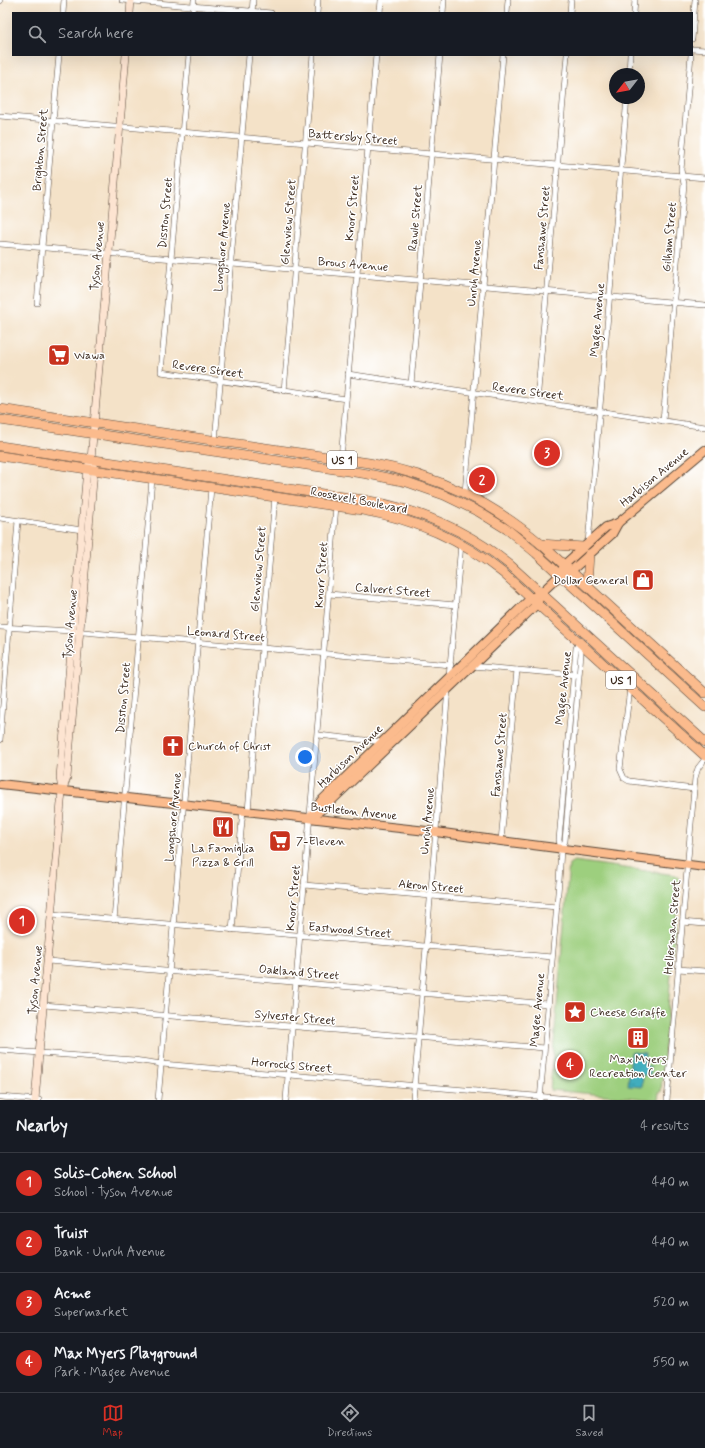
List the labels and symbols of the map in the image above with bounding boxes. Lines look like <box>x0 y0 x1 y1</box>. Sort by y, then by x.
north arrow <box>609 68 645 104</box>
street label: Brighton Street <box>29 108 53 192</box>
street label: Battersby Street <box>308 126 399 150</box>
street label: Knorr Street <box>342 174 364 242</box>
street label: Disston Street <box>155 176 177 249</box>
street label: Glenview Street <box>277 178 301 266</box>
street label: Rawle Street <box>405 184 427 252</box>
street label: Fanshawe Street <box>531 185 555 271</box>
street label: Longshore Avenue <box>211 201 235 292</box>
street label: Gilham Street <box>659 201 681 273</box>
street label: Tyson Avenue <box>87 221 109 291</box>
street label: Unruh Avenue <box>464 239 486 307</box>
street label: Brous Avenue <box>317 254 389 276</box>
street label: Magee Avenue <box>587 282 610 358</box>
supermarket icon: Wawa <box>46 342 72 368</box>
place label: Wawa <box>74 348 105 364</box>
street label: Revere Street <box>171 357 245 383</box>
street label: Revere Street <box>491 379 565 405</box>
pin: 3 <box>534 438 560 468</box>
street label: Harbison Avenue <box>617 444 692 511</box>
road number: US 1 <box>327 451 357 469</box>
pin: 2 <box>469 465 495 495</box>
street label: Roosevelt Boulevard <box>309 484 408 518</box>
street label: Glenview Street <box>247 525 271 613</box>
street label: Knorr Street <box>312 541 332 609</box>
shop icon: Dollar General <box>630 567 656 593</box>
place label: Dollar General <box>553 573 628 589</box>
street label: Calvert Street <box>354 580 432 602</box>
street label: Tyson Avenue <box>60 589 82 659</box>
street label: Leonard Street <box>186 624 266 646</box>
street label: Magee Avenue <box>552 650 577 726</box>
street label: Disston Street <box>113 661 135 734</box>
road number: US 1 <box>606 671 636 689</box>
street label: Fanshawe Street <box>488 712 512 798</box>
street label: Harbison Avenue <box>315 721 387 792</box>
church icon: Church of Christ <box>160 733 186 759</box>
place label: Church of Christ <box>188 739 272 755</box>
your location <box>295 747 315 767</box>
street label: Longshore Avenue <box>162 771 186 862</box>
street label: Unruh Avenue <box>417 787 439 855</box>
street label: Bustleton Avenue <box>310 799 398 825</box>
restaurant icon: La Famiglia Pizza & Grill <box>210 814 236 840</box>
supermarket icon: 7-Eleven <box>267 828 293 854</box>
place label: 7-Eleven <box>296 834 346 850</box>
place label: La Famiglia Pizza & Grill <box>191 841 255 871</box>
street label: Knorr Street <box>283 864 305 932</box>
street label: Akron Street <box>398 876 465 898</box>
street label: Hellerman Street <box>661 879 685 975</box>
pin: 1 <box>9 906 35 936</box>
street label: Eastwood Street <box>308 919 392 943</box>
street label: Tyson Avenue <box>25 945 47 1015</box>
street label: Oakland Street <box>258 962 340 985</box>
street label: Magee Avenue <box>527 972 550 1048</box>
place icon: Cheese Giraffe <box>562 999 588 1025</box>
place label: Cheese Giraffe <box>590 1005 666 1021</box>
street label: Sylvester Street <box>254 1006 337 1030</box>
building icon: Max Myers Recreation Center <box>625 1025 651 1051</box>
pin: 4 <box>557 1050 583 1080</box>
place label: Max Myers Recreation Center <box>589 1052 687 1082</box>
street label: Horrocks Street <box>251 1054 333 1078</box>

